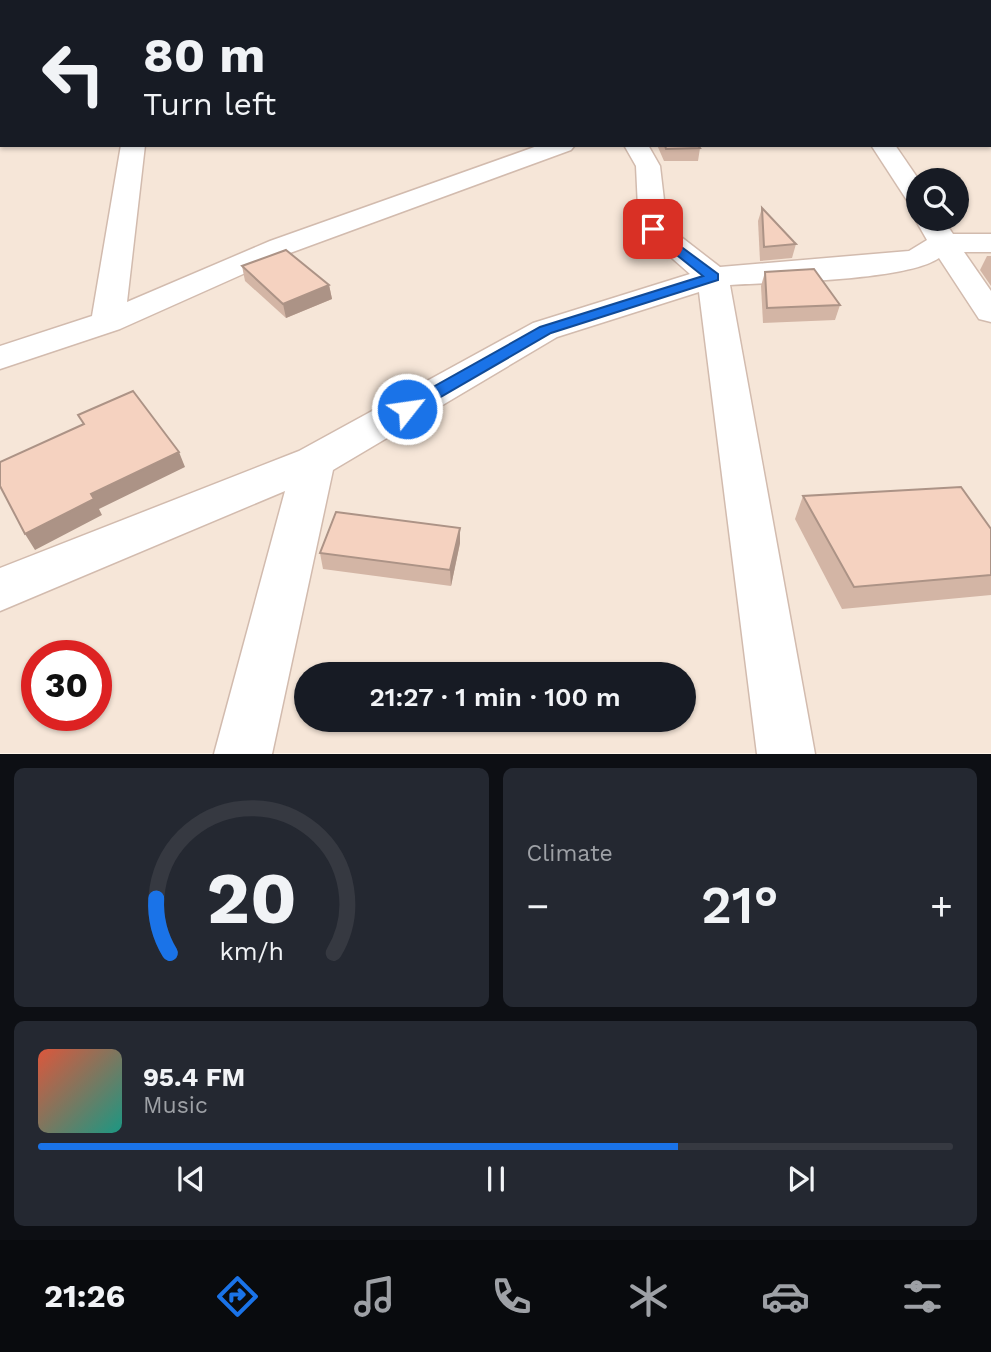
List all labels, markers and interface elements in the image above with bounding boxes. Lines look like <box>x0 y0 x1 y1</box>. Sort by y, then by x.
text: 80 m <box>143 26 265 84</box>
icon: left <box>28 28 119 119</box>
text: Turn left <box>143 85 276 123</box>
map controls <box>906 168 969 231</box>
button: search <box>906 168 969 231</box>
pin <box>623 199 683 259</box>
icon: arrive <box>634 210 672 248</box>
position arrow <box>370 372 444 446</box>
speed limit sign: 30 <box>21 640 112 731</box>
text: 21:27 · 1 min · 100 m <box>369 682 621 712</box>
text: Climate <box>527 840 613 867</box>
text: 20 <box>206 856 296 942</box>
text: 21° <box>701 875 778 936</box>
text: − <box>527 884 549 928</box>
text: + <box>930 884 953 928</box>
text: km/h <box>219 937 283 966</box>
text: 95.4 FM <box>143 1062 245 1092</box>
text: Music <box>143 1092 208 1119</box>
icon: previous <box>172 1160 210 1198</box>
icon: pause <box>477 1160 515 1198</box>
icon: next <box>782 1160 820 1198</box>
icon: directions <box>213 1272 262 1321</box>
icon: music <box>350 1272 399 1321</box>
icon: phone <box>487 1272 536 1321</box>
icon: climate <box>624 1272 673 1321</box>
icon: car <box>761 1272 810 1321</box>
icon: filters <box>898 1272 947 1321</box>
text: 21:26 <box>44 1277 125 1315</box>

